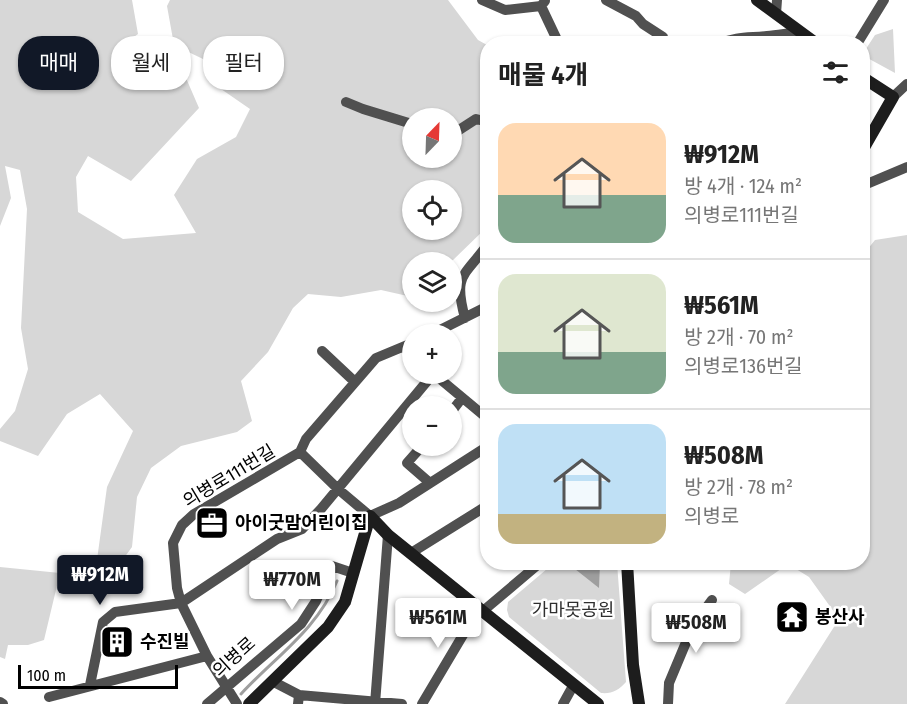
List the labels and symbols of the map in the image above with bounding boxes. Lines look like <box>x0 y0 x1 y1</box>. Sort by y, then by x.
north arrow <box>402 108 462 168</box>
street label: 의병로111번길 <box>179 440 279 512</box>
office icon: 아이굿맘어린이집 <box>194 505 230 541</box>
place label: 아이굿맘어린이집 <box>235 512 367 534</box>
pin: ₩912M <box>58 555 142 606</box>
pin: ₩770M <box>250 560 334 611</box>
pin: ₩561M <box>396 598 480 649</box>
park label: 가마못공원 <box>532 599 614 621</box>
temple icon: 봉산사 <box>774 599 810 635</box>
pin: ₩508M <box>654 603 738 654</box>
place label: 봉산사 <box>815 606 865 628</box>
building icon: 수진빌 <box>99 624 135 660</box>
place label: 수진빌 <box>140 631 190 653</box>
street label: 의병로 <box>208 632 260 682</box>
scale bar <box>18 662 178 690</box>

